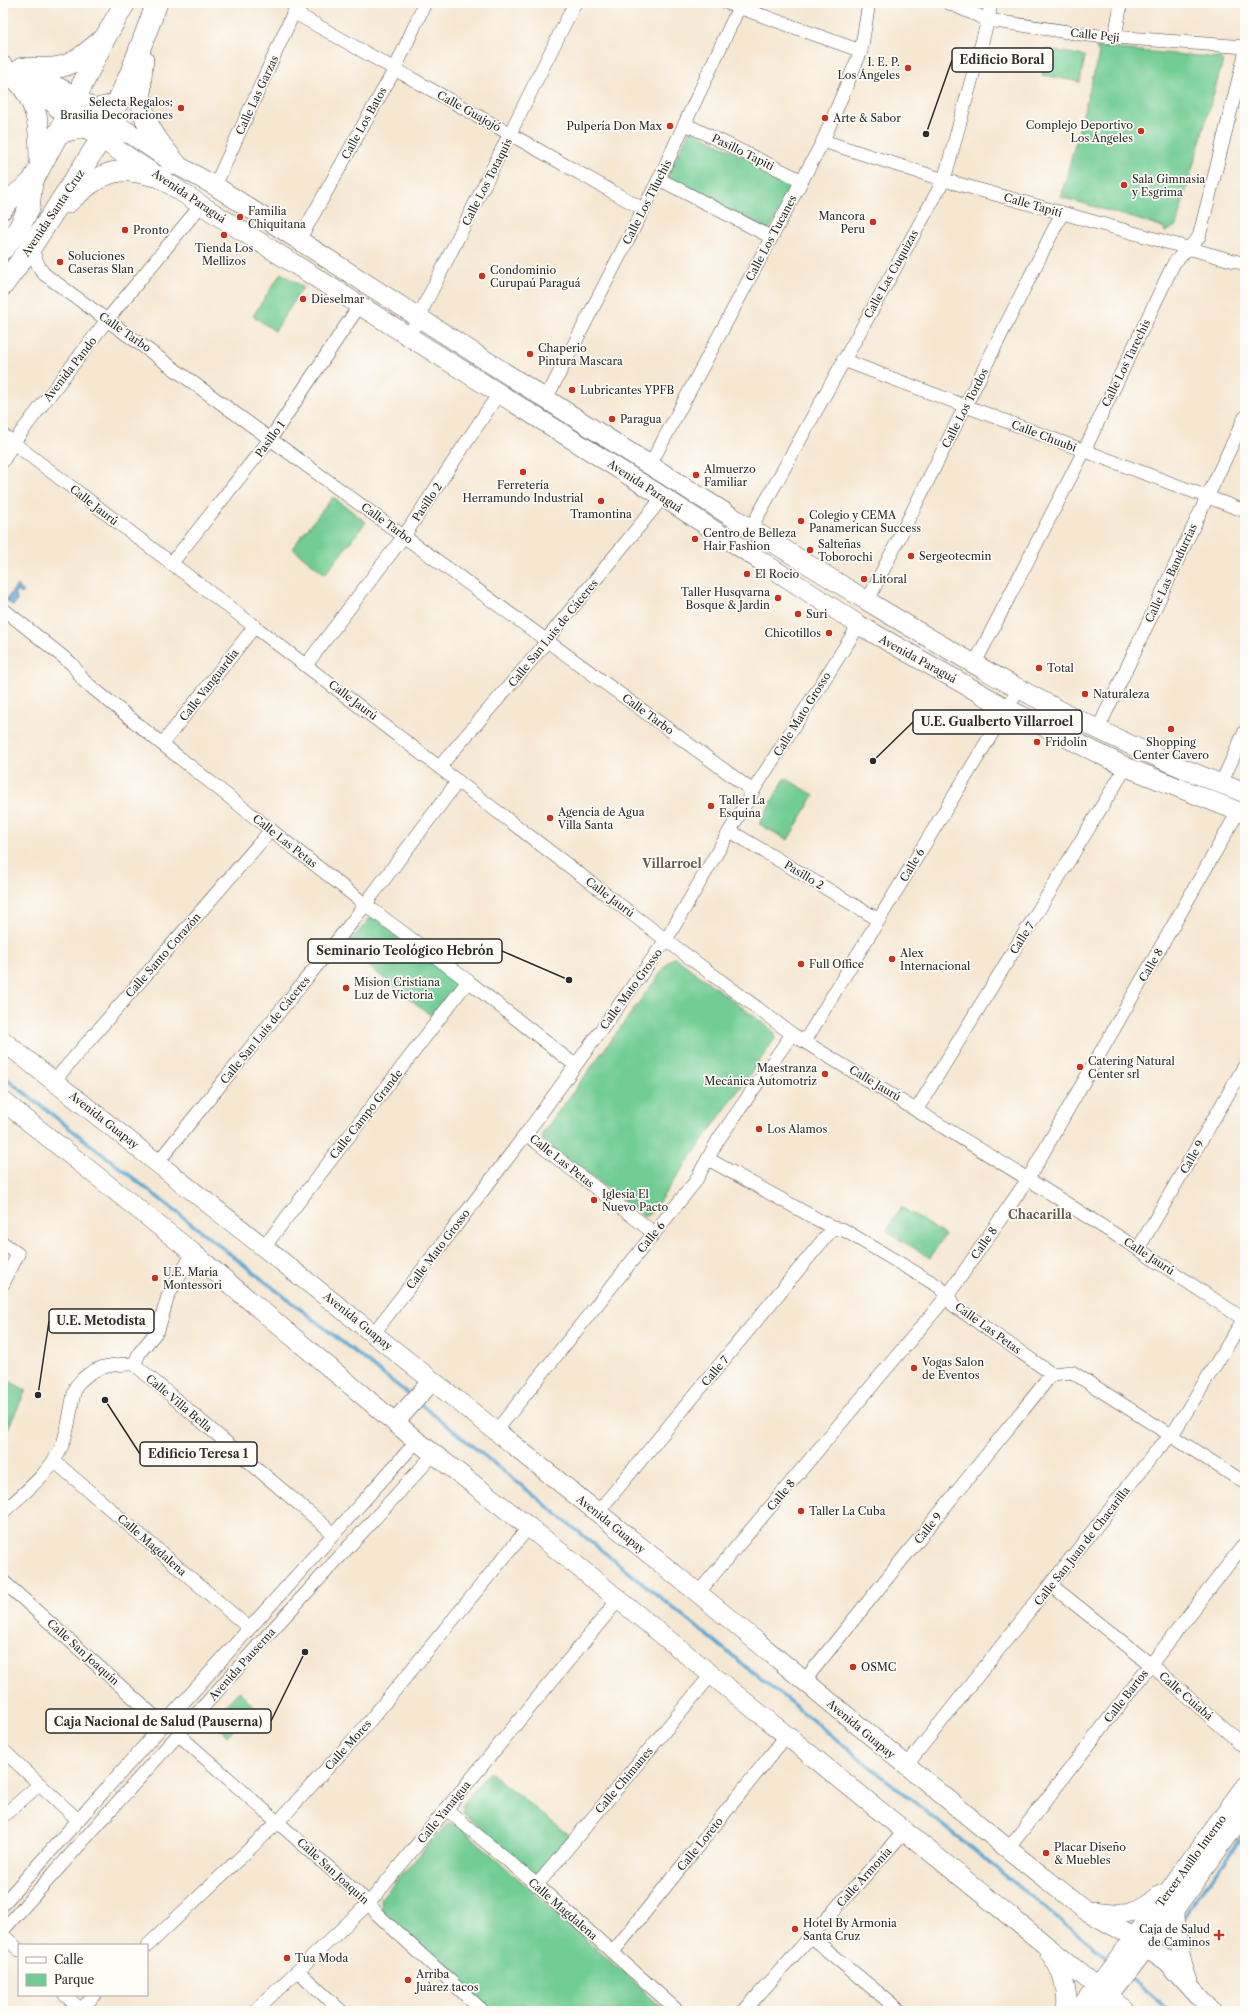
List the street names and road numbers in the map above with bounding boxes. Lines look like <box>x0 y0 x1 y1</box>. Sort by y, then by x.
street label: Calle Peji <box>1070 25 1121 45</box>
street label: Calle Las Garzas <box>232 53 282 137</box>
street label: Calle Los Batos <box>338 84 390 162</box>
street label: Calle Guajojó <box>435 88 504 134</box>
street label: Pasillo Tapiti <box>710 131 777 173</box>
street label: Calle Los Totaquis <box>459 136 515 228</box>
street label: Calle Los Tiluchis <box>620 157 675 247</box>
street label: Avenida Paraguá <box>148 165 229 226</box>
street label: Avenida Santa Cruz <box>18 166 88 260</box>
street label: Calle Tapití <box>1002 190 1064 220</box>
street label: Calle Los Tucanes <box>742 192 800 283</box>
street label: Calle Las Cuquizas <box>861 227 921 321</box>
street label: Calle Tarbo <box>96 309 154 355</box>
street label: Calle Los Tarechis <box>1099 317 1153 409</box>
street label: Avenida Pando <box>40 334 100 405</box>
street label: Calle Los Tordos <box>939 365 991 450</box>
street label: Calle Chuubi <box>1009 417 1079 455</box>
street label: Pasillo 1 <box>252 418 288 460</box>
street label: Avenida Paraguá <box>604 456 685 516</box>
street label: Pasillo 2 <box>409 480 445 524</box>
street label: Calle Jaurú <box>67 482 121 528</box>
street label: Calle Tarbo <box>358 500 416 547</box>
street label: Calle Las Bandurrias <box>1142 521 1200 625</box>
street label: Calle San Luis de Cáceres <box>505 576 601 690</box>
street label: Avenida Paraguá <box>876 631 959 686</box>
street label: Calle Vanguardia <box>176 646 242 724</box>
street label: Calle Mato Grosso <box>770 669 834 759</box>
street label: Calle Jaurú <box>326 677 380 723</box>
street label: Calle Tarbo <box>619 691 677 738</box>
street label: Calle Las Petas <box>250 811 320 871</box>
street label: Calle 6 <box>897 845 928 884</box>
street label: Pasillo 2 <box>782 858 826 892</box>
street label: Calle Jaurú <box>583 874 637 920</box>
street label: Calle Santo Corazón <box>122 910 204 1000</box>
street label: Calle 7 <box>1007 919 1038 957</box>
street label: Calle Mato Grosso <box>597 946 665 1032</box>
street label: Calle 8 <box>1136 946 1166 984</box>
street label: Calle San Luis de Cáceres <box>217 973 313 1087</box>
street label: Calle Jaurú <box>847 1062 904 1104</box>
street label: Calle Campo Grande <box>327 1066 405 1162</box>
street label: Avenida Guapay <box>66 1088 142 1152</box>
street label: Calle Las Petas <box>527 1131 597 1191</box>
street label: Calle 9 <box>1177 1138 1207 1176</box>
street label: Calle Mato Grosso <box>403 1206 473 1292</box>
street label: Calle 6 <box>634 1218 668 1256</box>
street label: Calle 8 <box>968 1224 1000 1262</box>
street label: Calle Jaurú <box>1121 1234 1177 1278</box>
street label: Avenida Guapay <box>320 1288 396 1354</box>
street label: Calle Las Petas <box>952 1299 1024 1357</box>
street label: Calle 7 <box>698 1353 732 1389</box>
street label: Calle Villa Bella <box>143 1371 215 1435</box>
street label: Calle 8 <box>764 1477 798 1513</box>
street label: Calle San Juan de Chacarilla <box>1031 1484 1133 1608</box>
street label: Avenida Guapay <box>573 1491 649 1557</box>
street label: Calle 9 <box>911 1509 945 1547</box>
street label: Calle Magdalena <box>115 1511 190 1579</box>
street label: Calle San Joaquín <box>44 1616 122 1688</box>
street label: Avenida Pauserna <box>205 1625 278 1704</box>
street label: Calle Bartos <box>1101 1667 1151 1725</box>
street label: Calle Cuiabá <box>1156 1669 1216 1723</box>
street label: Avenida Guapay <box>823 1696 899 1762</box>
street label: Calle Mores <box>322 1717 374 1773</box>
street label: Calle Chimanes <box>592 1744 656 1816</box>
street label: Calle Yanaigua <box>414 1778 474 1846</box>
street label: Tercer Anillo Interno <box>1153 1812 1229 1910</box>
street label: Calle Loreto <box>674 1814 726 1874</box>
street label: Calle San Joaquín <box>294 1835 372 1907</box>
street label: Calle Armonia <box>834 1844 895 1910</box>
street label: Calle Magdalena <box>526 1875 601 1943</box>

